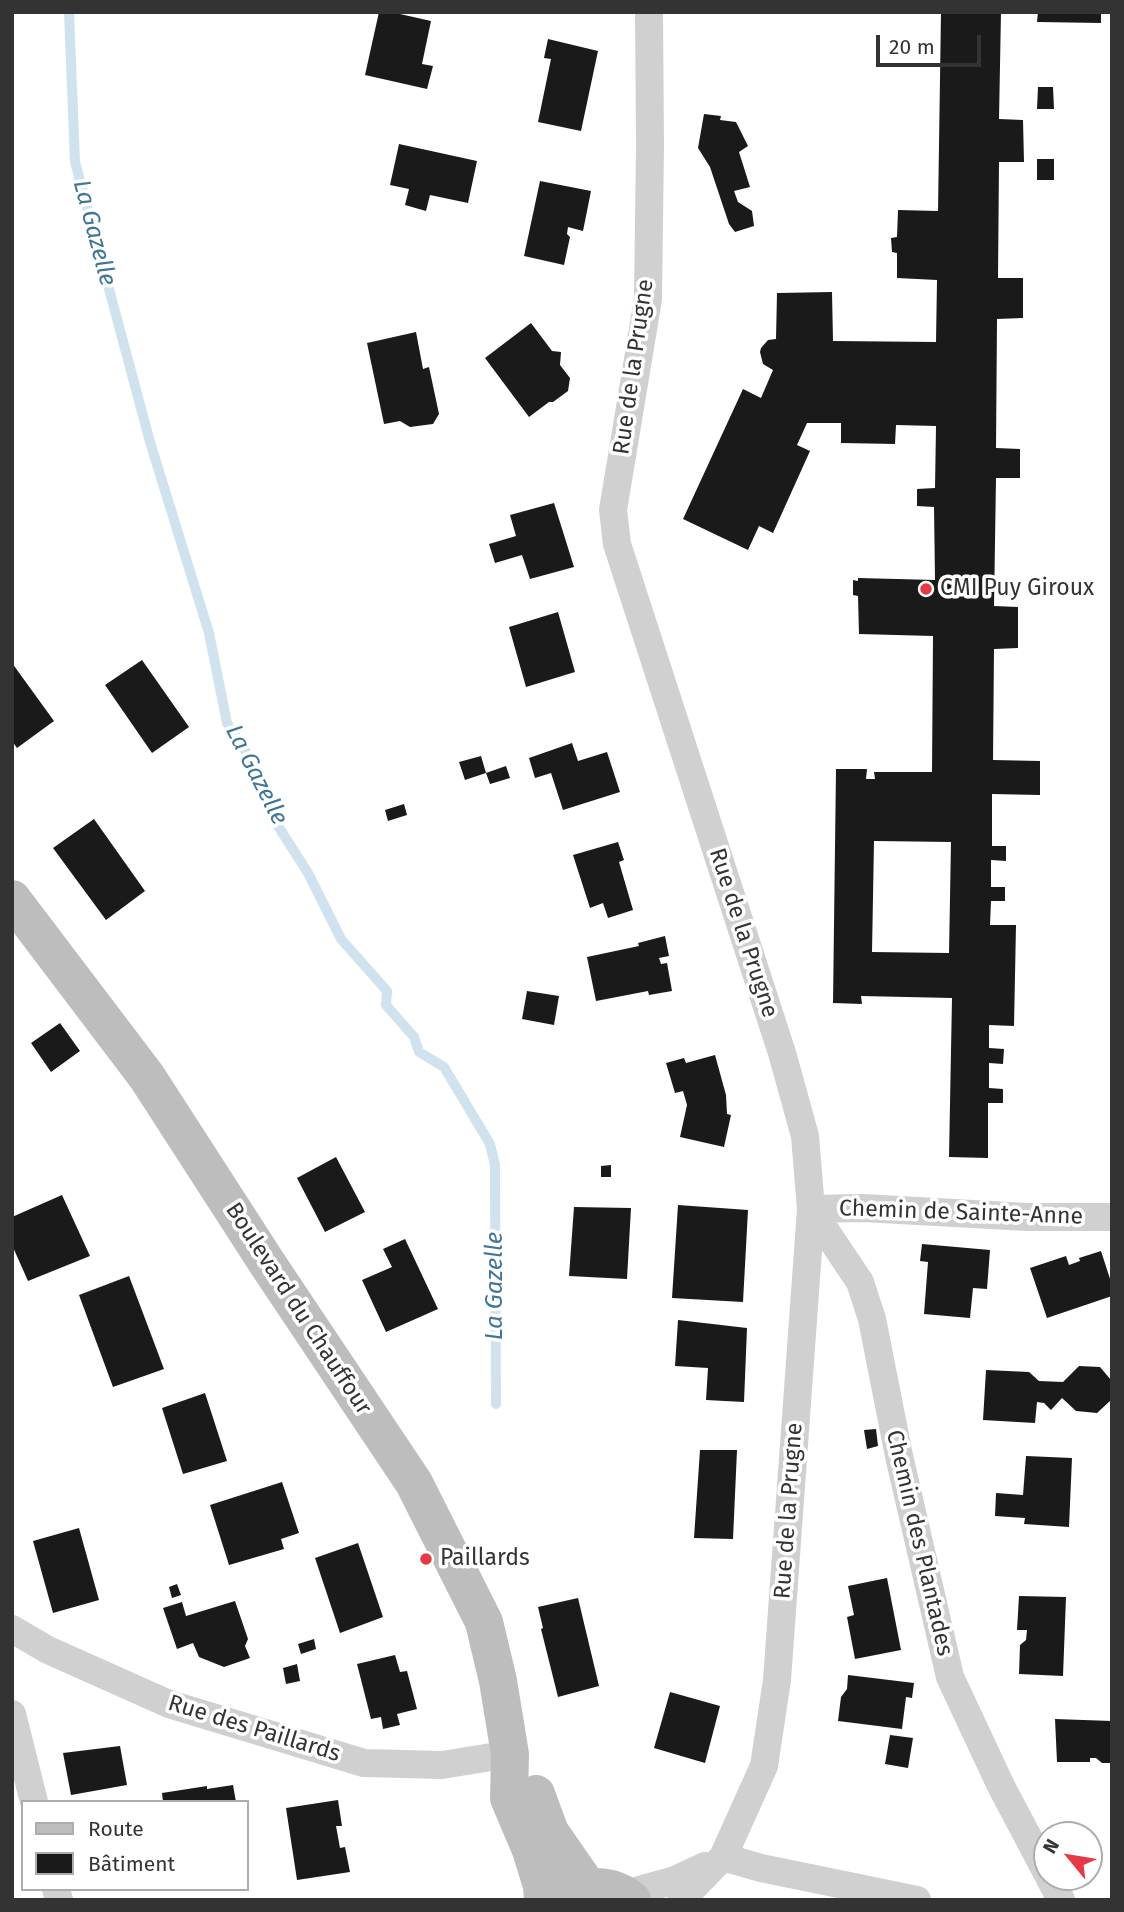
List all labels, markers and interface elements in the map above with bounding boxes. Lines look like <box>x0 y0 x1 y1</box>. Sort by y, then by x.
scale bar <box>879 21 984 65</box>
text: 20 m <box>889 34 935 60</box>
water label: La Gazelle <box>66 177 122 289</box>
street label: Rue de la Prugne <box>608 278 660 456</box>
place label: CMI Puy Giroux <box>940 575 1094 603</box>
marker: CMI Puy Giroux <box>918 581 934 597</box>
water label: La Gazelle <box>219 720 293 830</box>
street label: Rue de la Prugne <box>703 845 783 1021</box>
street label: Chemin de Sainte-Anne <box>839 1195 1083 1231</box>
street label: Boulevard du Chauffour <box>219 1198 377 1420</box>
water label: La Gazelle <box>481 1232 509 1340</box>
street label: Rue de la Prugne <box>769 1422 809 1600</box>
street label: Chemin des Plantades <box>880 1427 958 1659</box>
place label: Paillards <box>440 1545 530 1573</box>
marker: Paillards <box>418 1551 434 1567</box>
street label: Rue des Paillards <box>165 1690 343 1768</box>
legend <box>21 1800 248 1891</box>
text: Route <box>88 1816 144 1842</box>
north arrow <box>1033 1821 1103 1891</box>
text: N <box>1038 1835 1064 1857</box>
text: Bâtiment <box>88 1851 175 1877</box>

